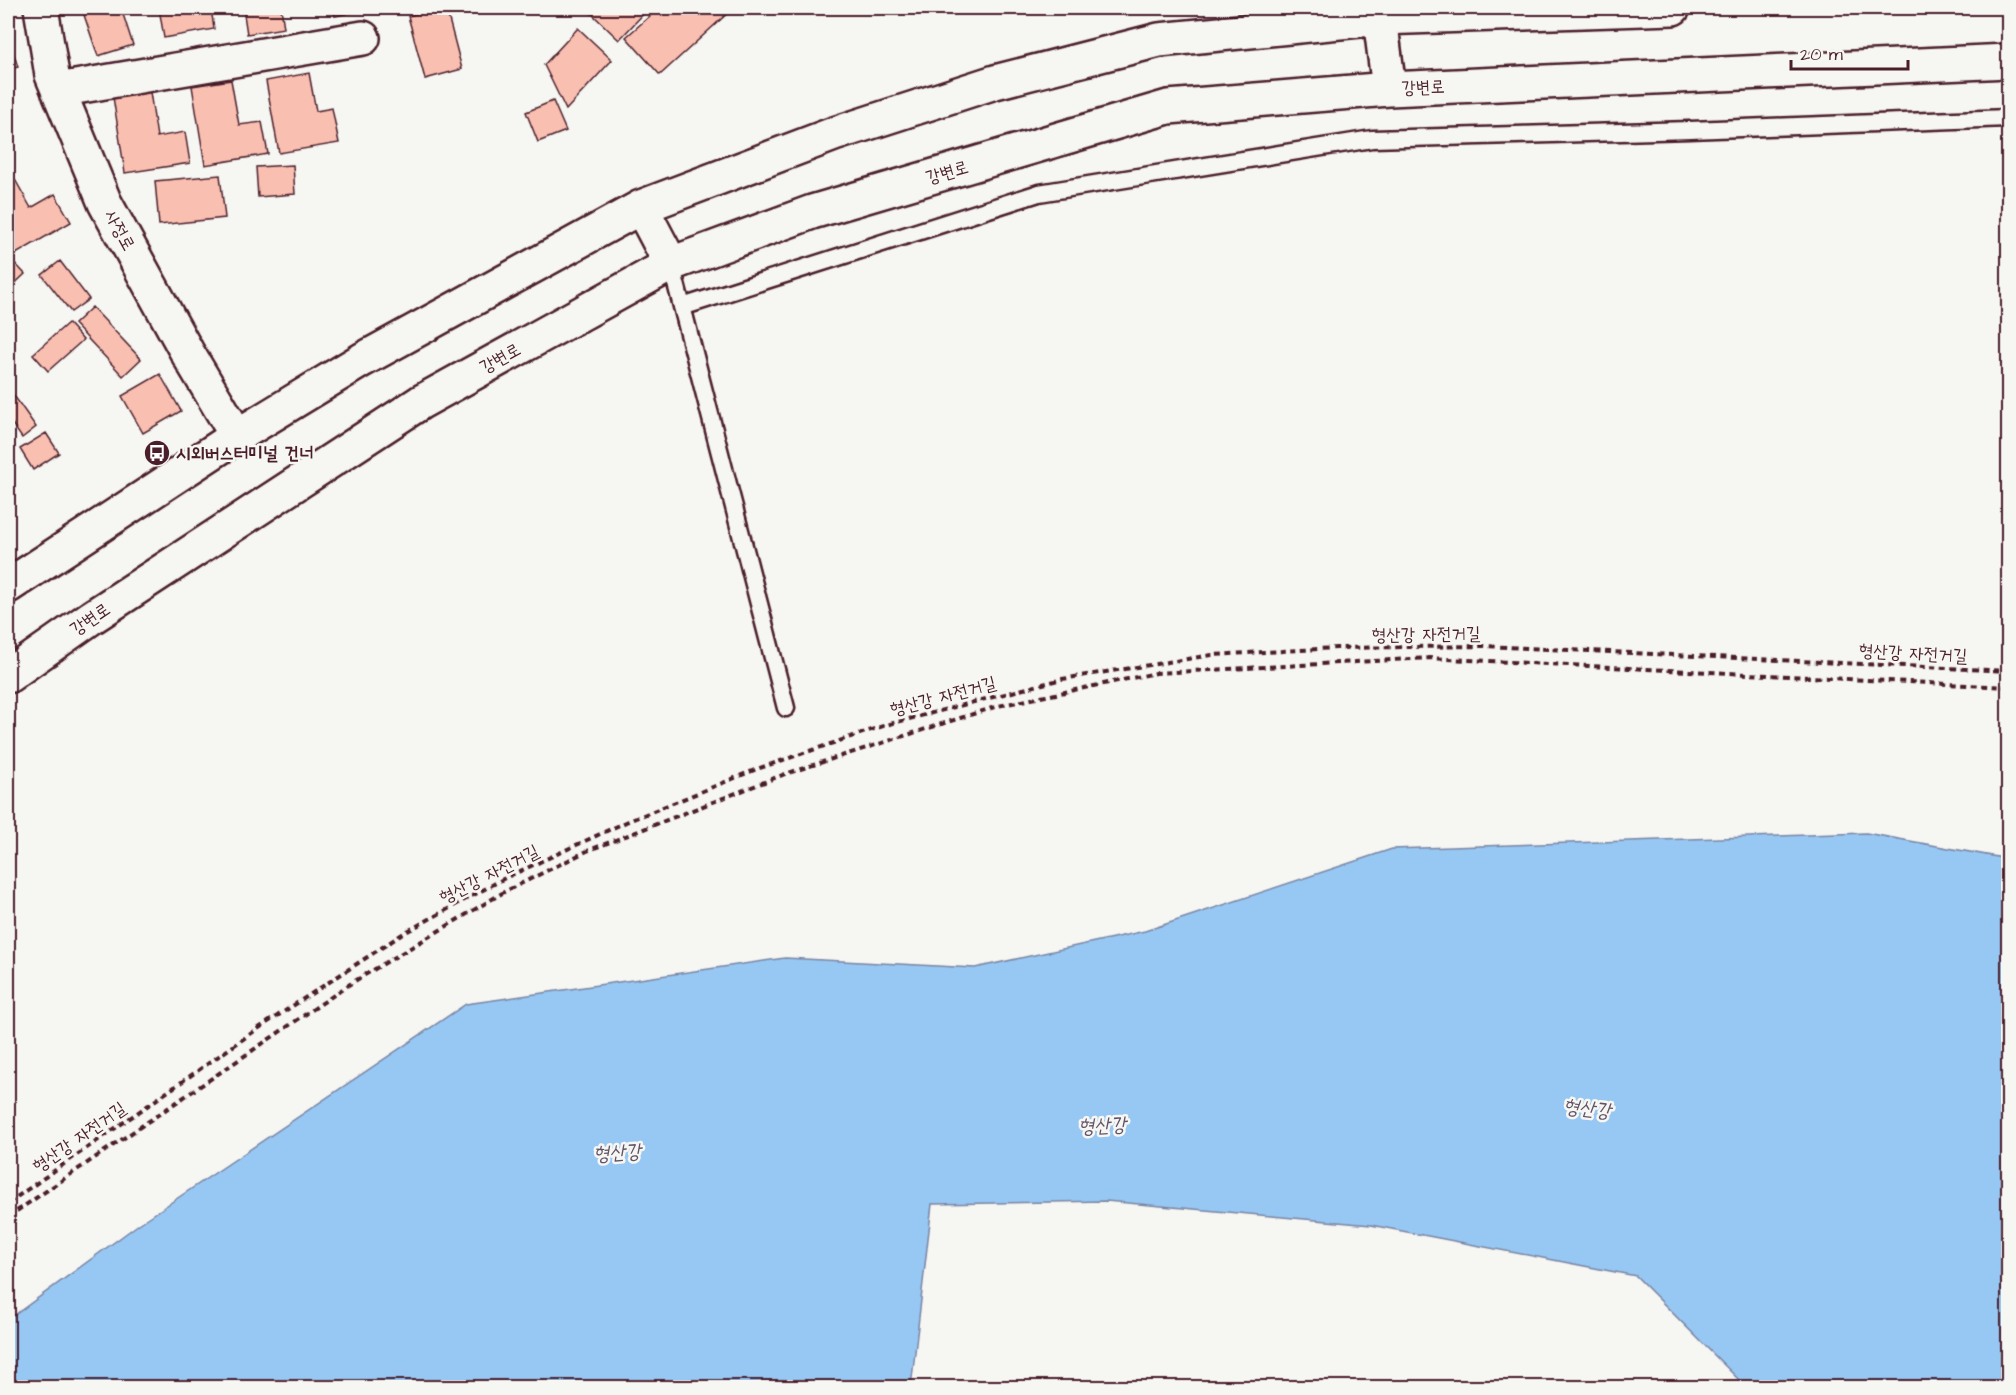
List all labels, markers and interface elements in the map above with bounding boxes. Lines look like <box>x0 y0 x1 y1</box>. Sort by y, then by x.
scale bar <box>1791 33 1908 71</box>
text: 20 m <box>1800 42 1843 67</box>
street label: 강변로 <box>1401 74 1445 101</box>
street label: 강변로 <box>923 154 971 190</box>
street label: 사정로 <box>98 205 141 255</box>
street label: 강변로 <box>475 337 525 380</box>
bus stop icon: 시외버스터미널 건너 <box>142 438 172 468</box>
place label: 시외버스터미널 건너 <box>176 441 314 466</box>
street label: 강변로 <box>65 597 115 642</box>
street label: 형산강 자전거길 <box>1371 621 1481 648</box>
street label: 형산강 자전거길 <box>1858 638 1968 669</box>
street label: 형산강 자전거길 <box>887 670 999 723</box>
street label: 형산강 자전거길 <box>435 838 544 910</box>
water label: 형산강 <box>1561 1093 1615 1126</box>
street label: 형산강 자전거길 <box>28 1096 131 1179</box>
water label: 형산강 <box>1077 1111 1130 1141</box>
water label: 형산강 <box>592 1137 645 1169</box>

